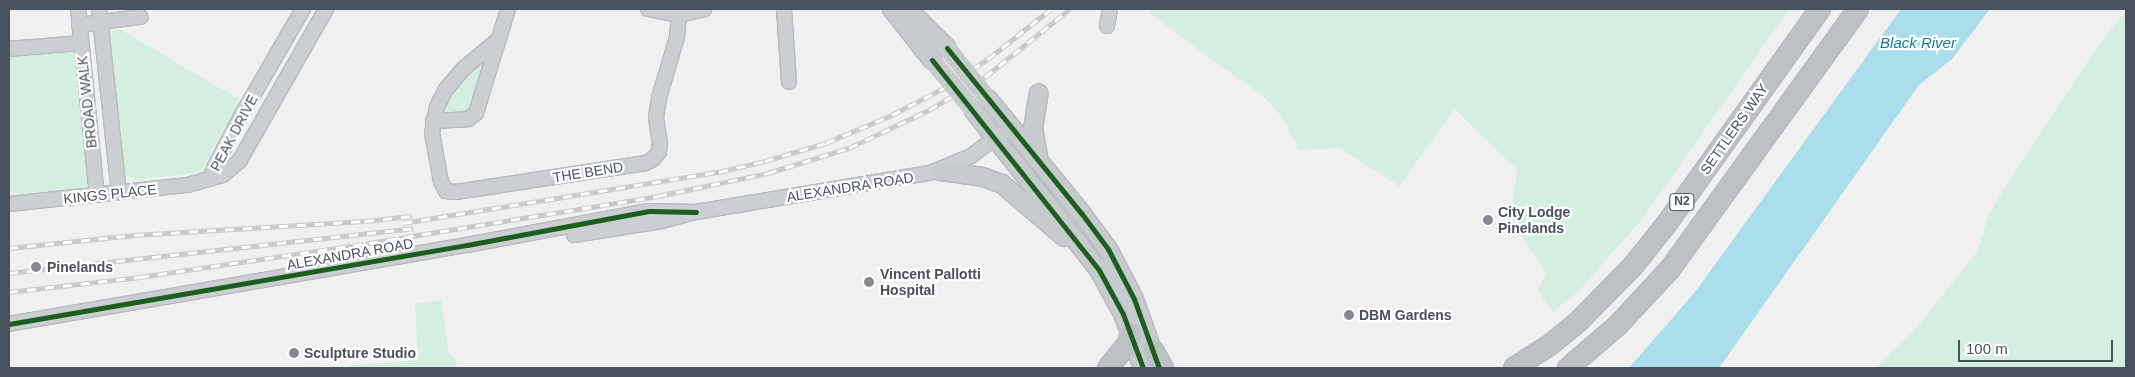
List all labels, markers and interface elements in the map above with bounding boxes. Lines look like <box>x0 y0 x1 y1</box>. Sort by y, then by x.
water label: Black River <box>1880 34 1956 52</box>
street label: BROAD WALK <box>74 55 100 149</box>
street label: SETTLERS WAY <box>1697 81 1771 177</box>
street label: PEAK DRIVE <box>207 92 261 174</box>
street label: THE BEND <box>552 158 624 186</box>
street label: ALEXANDRA ROAD <box>785 169 915 205</box>
street label: KINGS PLACE <box>63 181 157 207</box>
road number: N2 <box>1668 192 1696 212</box>
place label: City Lodge Pinelands <box>1498 204 1570 236</box>
marker: City Lodge Pinelands <box>1482 214 1494 226</box>
street label: ALEXANDRA ROAD <box>285 235 415 273</box>
place label: Pinelands <box>47 259 113 275</box>
marker: Pinelands <box>29 260 43 274</box>
place label: Vincent Pallotti Hospital <box>880 266 981 298</box>
marker: Vincent Pallotti Hospital <box>862 275 876 289</box>
place label: DBM Gardens <box>1359 307 1452 323</box>
marker: DBM Gardens <box>1343 309 1355 321</box>
scale bar <box>1960 330 2115 362</box>
text: 100 m <box>1966 340 2008 357</box>
place label: Sculpture Studio <box>304 345 416 361</box>
marker: Sculpture Studio <box>288 347 300 359</box>

